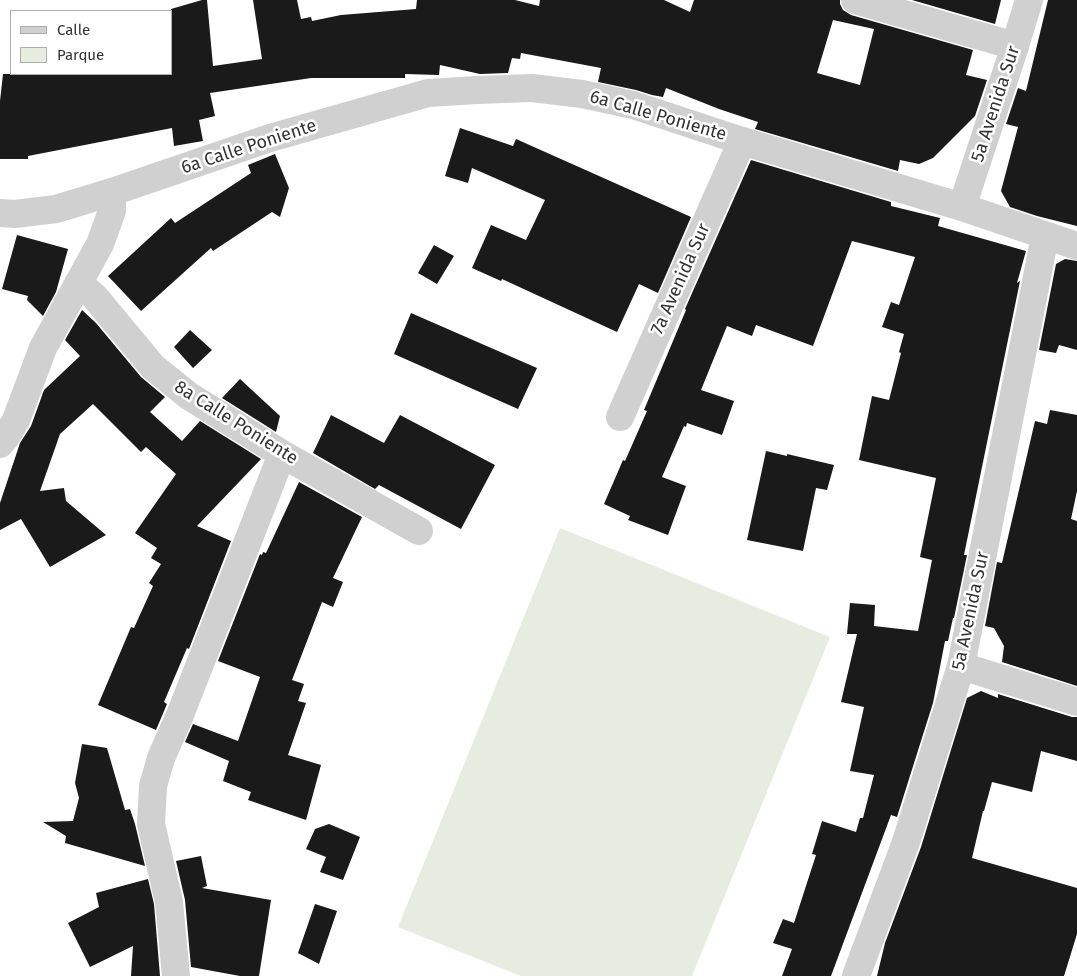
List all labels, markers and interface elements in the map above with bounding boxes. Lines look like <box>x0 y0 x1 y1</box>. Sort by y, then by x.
legend <box>10 10 172 75</box>
text: Calle <box>57 21 90 39</box>
street label: 5a Avenida Sur <box>967 43 1025 165</box>
text: Parque <box>57 46 104 64</box>
street label: 6a Calle Poniente <box>587 86 729 146</box>
street label: 6a Calle Poniente <box>179 115 319 179</box>
street label: 7a Avenida Sur <box>647 220 715 338</box>
street label: 8a Calle Poniente <box>170 376 302 470</box>
street label: 5a Avenida Sur <box>948 550 994 672</box>

